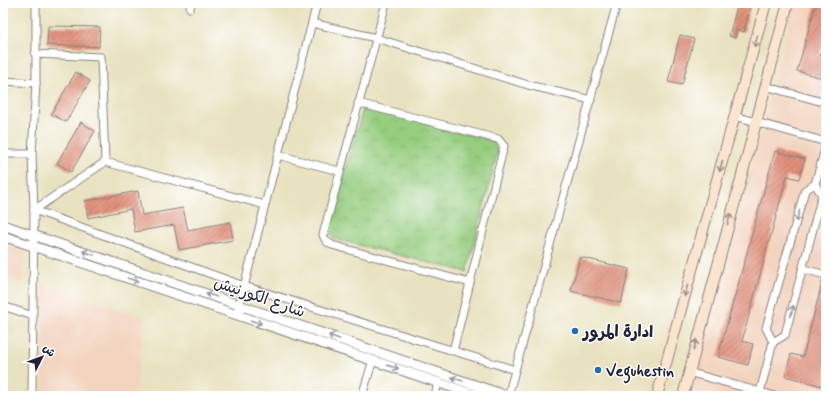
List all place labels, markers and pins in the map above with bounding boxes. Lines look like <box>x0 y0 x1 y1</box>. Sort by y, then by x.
place label: ادارة المرور <box>581 322 653 343</box>
marker: ادارة المرور <box>570 326 580 336</box>
place label: Veguhestin <box>606 361 674 384</box>
marker: Veguhestin <box>593 365 603 375</box>

